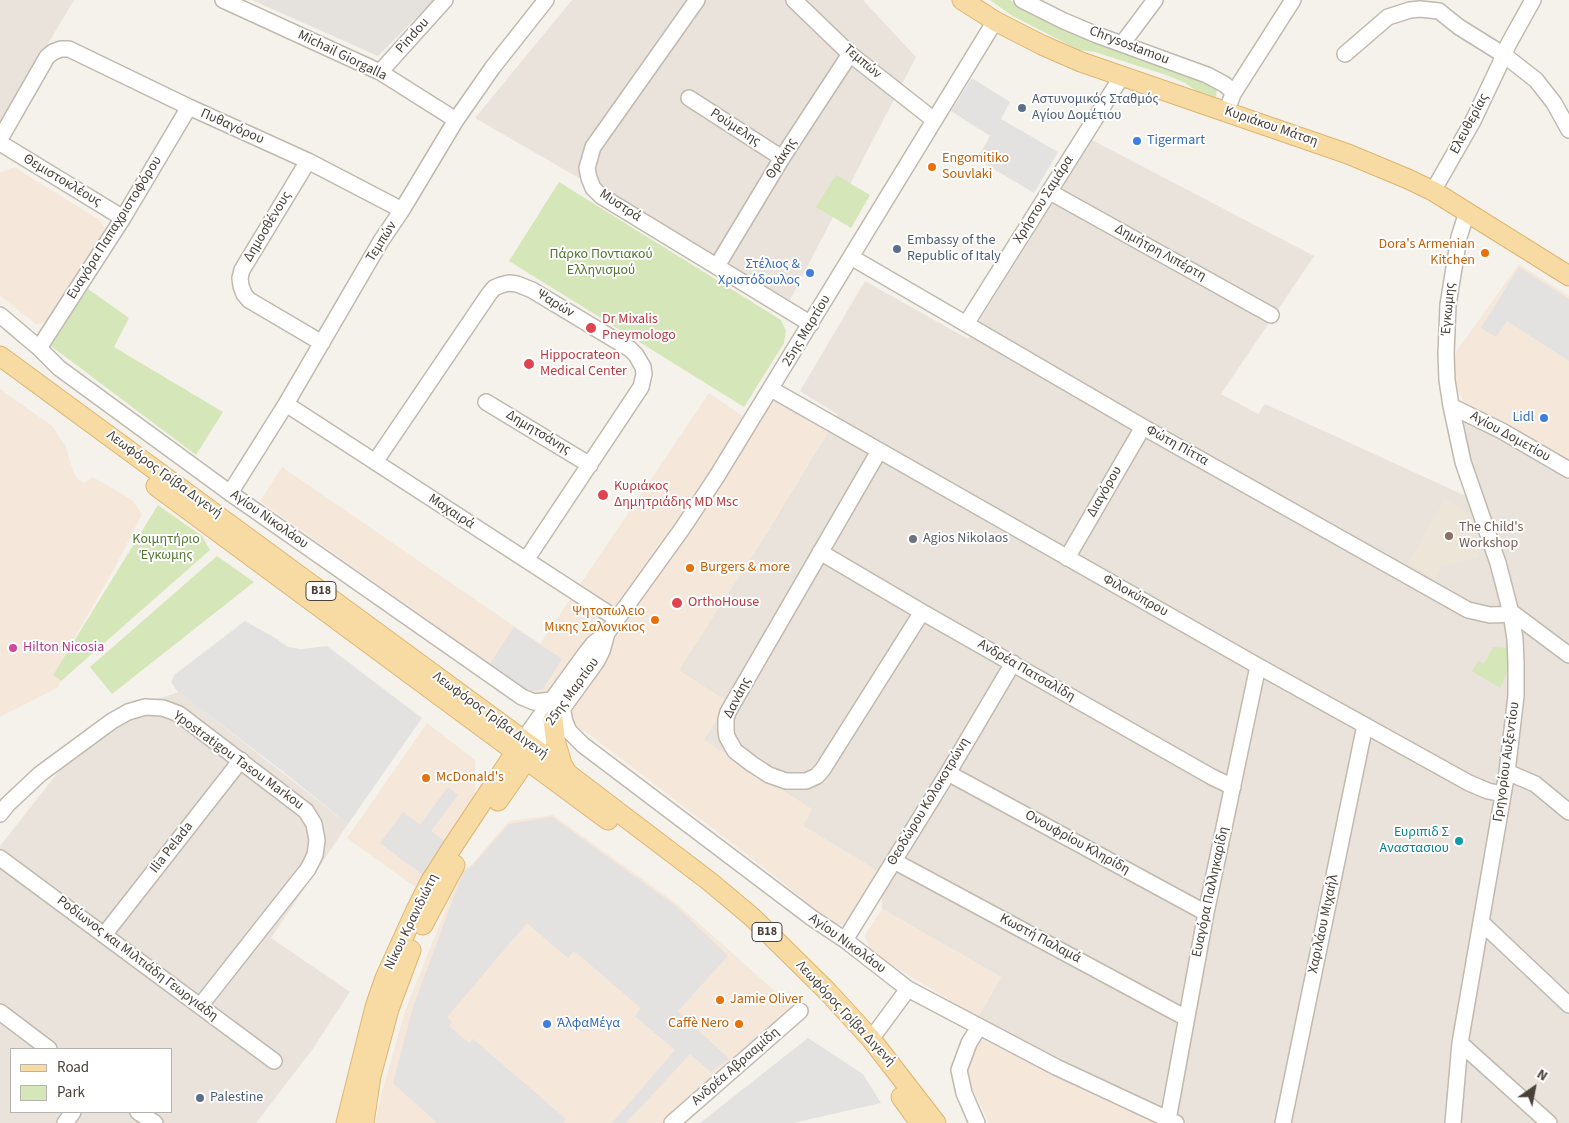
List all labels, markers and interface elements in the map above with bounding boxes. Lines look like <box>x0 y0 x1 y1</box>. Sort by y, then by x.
street label: Pindou <box>393 15 433 57</box>
street label: Chrysostamou <box>1086 23 1172 69</box>
street label: Michail Giorgalla <box>295 27 389 85</box>
street label: Τεμπών <box>839 41 885 83</box>
street label: Ελευθερίας <box>1447 91 1493 157</box>
place label: Αστυνομικός Σταθμός Αγίου Δομέτιου <box>1032 92 1159 124</box>
marker: Αστυνομικός Σταθμός Αγίου Δομέτιου <box>1016 102 1028 114</box>
street label: Κυριάκου Μάτση <box>1222 103 1320 151</box>
street label: Ρούμελης <box>707 105 763 151</box>
street label: Πυθαγόρου <box>198 106 266 148</box>
place label: Tigermart <box>1147 133 1205 149</box>
street label: Θράκης <box>763 135 801 183</box>
marker: Tigermart <box>1131 135 1143 147</box>
street label: Θεμιστοκλέους <box>20 151 104 211</box>
place label: Engomitiko Souvlaki <box>942 151 1009 184</box>
street label: Ευαγόρα Παπαχριστοφόρου <box>64 153 166 303</box>
street label: Χρήστου Σαμάρα <box>1010 153 1078 247</box>
marker: Engomitiko Souvlaki <box>926 161 938 173</box>
street label: Μυστρά <box>596 186 644 226</box>
street label: Δημοσθένους <box>240 189 296 265</box>
street label: Τεμπών <box>363 219 401 265</box>
street label: Δημήτρη Λιπέρτη <box>1111 221 1209 285</box>
place label: Embassy of the Republic of Italy <box>907 233 1001 266</box>
place label: Dora's Armenian Kitchen <box>1379 237 1475 270</box>
marker: Embassy of the Republic of Italy <box>891 243 903 255</box>
park label: Πάρκο Ποντιακού Ελληνισμού <box>549 247 653 280</box>
marker: Dora's Armenian Kitchen <box>1479 247 1491 259</box>
place label: Στέλιος & Χριστόδουλος <box>718 257 800 290</box>
marker: Στέλιος & Χριστόδουλος <box>804 267 816 279</box>
street label: Έγκωμης <box>1438 282 1460 336</box>
street label: Ψαρών <box>533 286 577 322</box>
street label: 25ης Μαρτίου <box>779 292 835 370</box>
place label: Dr Mixalis Pneymologo <box>602 312 676 344</box>
marker: Dr Mixalis Pneymologo <box>584 321 598 335</box>
place label: Hippocrateon Medical Center <box>540 348 627 381</box>
marker: Hippocrateon Medical Center <box>522 357 536 371</box>
street label: Δημητσάνης <box>502 407 574 459</box>
street label: Αγίου Δομετίου <box>1467 408 1553 466</box>
place label: Lidl <box>1512 410 1534 426</box>
marker: Lidl <box>1538 412 1550 424</box>
street label: Φώτη Πίττα <box>1143 422 1211 470</box>
street label: Λεωφόρος Γρίβα Διγενή <box>103 428 225 522</box>
street label: Διαγόρου <box>1084 464 1126 520</box>
place label: Κυριάκος Δημητριάδης MD Msc <box>614 479 738 512</box>
street label: Αγίου Νικολάου <box>227 487 311 553</box>
marker: Κυριάκος Δημητριάδης MD Msc <box>596 488 610 502</box>
street label: Μαχαιρά <box>425 491 477 533</box>
place label: The Child's Workshop <box>1459 520 1523 552</box>
marker: The Child's Workshop <box>1443 530 1455 542</box>
place label: Agios Nikolaos <box>923 531 1008 547</box>
park label: Κοιμητήριο Έγκωμης <box>132 532 200 564</box>
marker: Agios Nikolaos <box>907 533 919 545</box>
place label: Burgers & more <box>700 560 790 576</box>
marker: Burgers & more <box>684 562 696 574</box>
street label: Φιλοκύπρου <box>1099 571 1171 621</box>
road number: B18 <box>306 582 336 600</box>
place label: OrthoHouse <box>688 595 759 611</box>
marker: OrthoHouse <box>670 596 684 610</box>
place label: Ψητοπωλειο Μικης Σαλονικιος <box>544 604 645 636</box>
marker: Ψητοπωλειο Μικης Σαλονικιος <box>649 614 661 626</box>
street label: Ανδρέα Πατσαλίδη <box>974 636 1078 706</box>
place label: Hilton Nicosia <box>23 640 104 656</box>
marker: Hilton Nicosia <box>7 642 19 654</box>
street label: 25ης Μαρτίου <box>543 655 603 729</box>
street label: Λεωφόρος Γρίβα Διγενή <box>429 669 551 763</box>
street label: Δανάης <box>721 675 755 721</box>
street label: Γρηγορίου Αυξεντίου <box>1490 701 1524 823</box>
street label: Ypostratigou Tasou Markou <box>169 708 307 814</box>
street label: Θεοδώρου Κολοκοτρώνη <box>884 735 974 869</box>
place label: McDonald's <box>436 770 504 786</box>
marker: McDonald's <box>420 772 432 784</box>
street label: Ονουφρίου Κληρίδη <box>1022 807 1132 879</box>
street label: Ilia Pelada <box>147 819 197 877</box>
street label: Ευαγόρα Παλληκαρίδη <box>1189 825 1233 959</box>
place label: Ευριπιδ Σ Αναστασιου <box>1380 825 1449 858</box>
marker: Ευριπιδ Σ Αναστασιου <box>1453 835 1465 847</box>
street label: Νίκου Κρανιδιώτη <box>381 871 443 973</box>
street label: Χαριλάου Μιχαήλ <box>1305 873 1343 975</box>
street label: Ροδίωνος και Μιλτιάδη Γεωργιάδη <box>53 893 221 1025</box>
street label: Αγίου Νικολάου <box>805 910 889 978</box>
street label: Κωστή Παλαμά <box>997 911 1083 967</box>
road number: B18 <box>752 922 782 942</box>
street label: Λεωφόρος Γρίβα Διγενή <box>792 958 898 1070</box>
place label: Jamie Oliver <box>730 992 803 1008</box>
marker: Jamie Oliver <box>714 994 726 1006</box>
place label: ΆλφαΜέγα <box>557 1016 620 1032</box>
place label: Caffè Nero <box>668 1016 729 1032</box>
marker: ΆλφαΜέγα <box>541 1018 553 1030</box>
marker: Caffè Nero <box>733 1018 745 1030</box>
street label: Ανδρέα Αβρααμίδη <box>689 1024 783 1110</box>
legend <box>10 1048 172 1113</box>
text: Road <box>57 1057 89 1078</box>
north arrow <box>1509 1063 1559 1113</box>
text: N <box>1533 1064 1552 1086</box>
text: Park <box>57 1082 85 1103</box>
place label: Palestine <box>210 1090 263 1106</box>
marker: Palestine <box>194 1092 206 1104</box>

